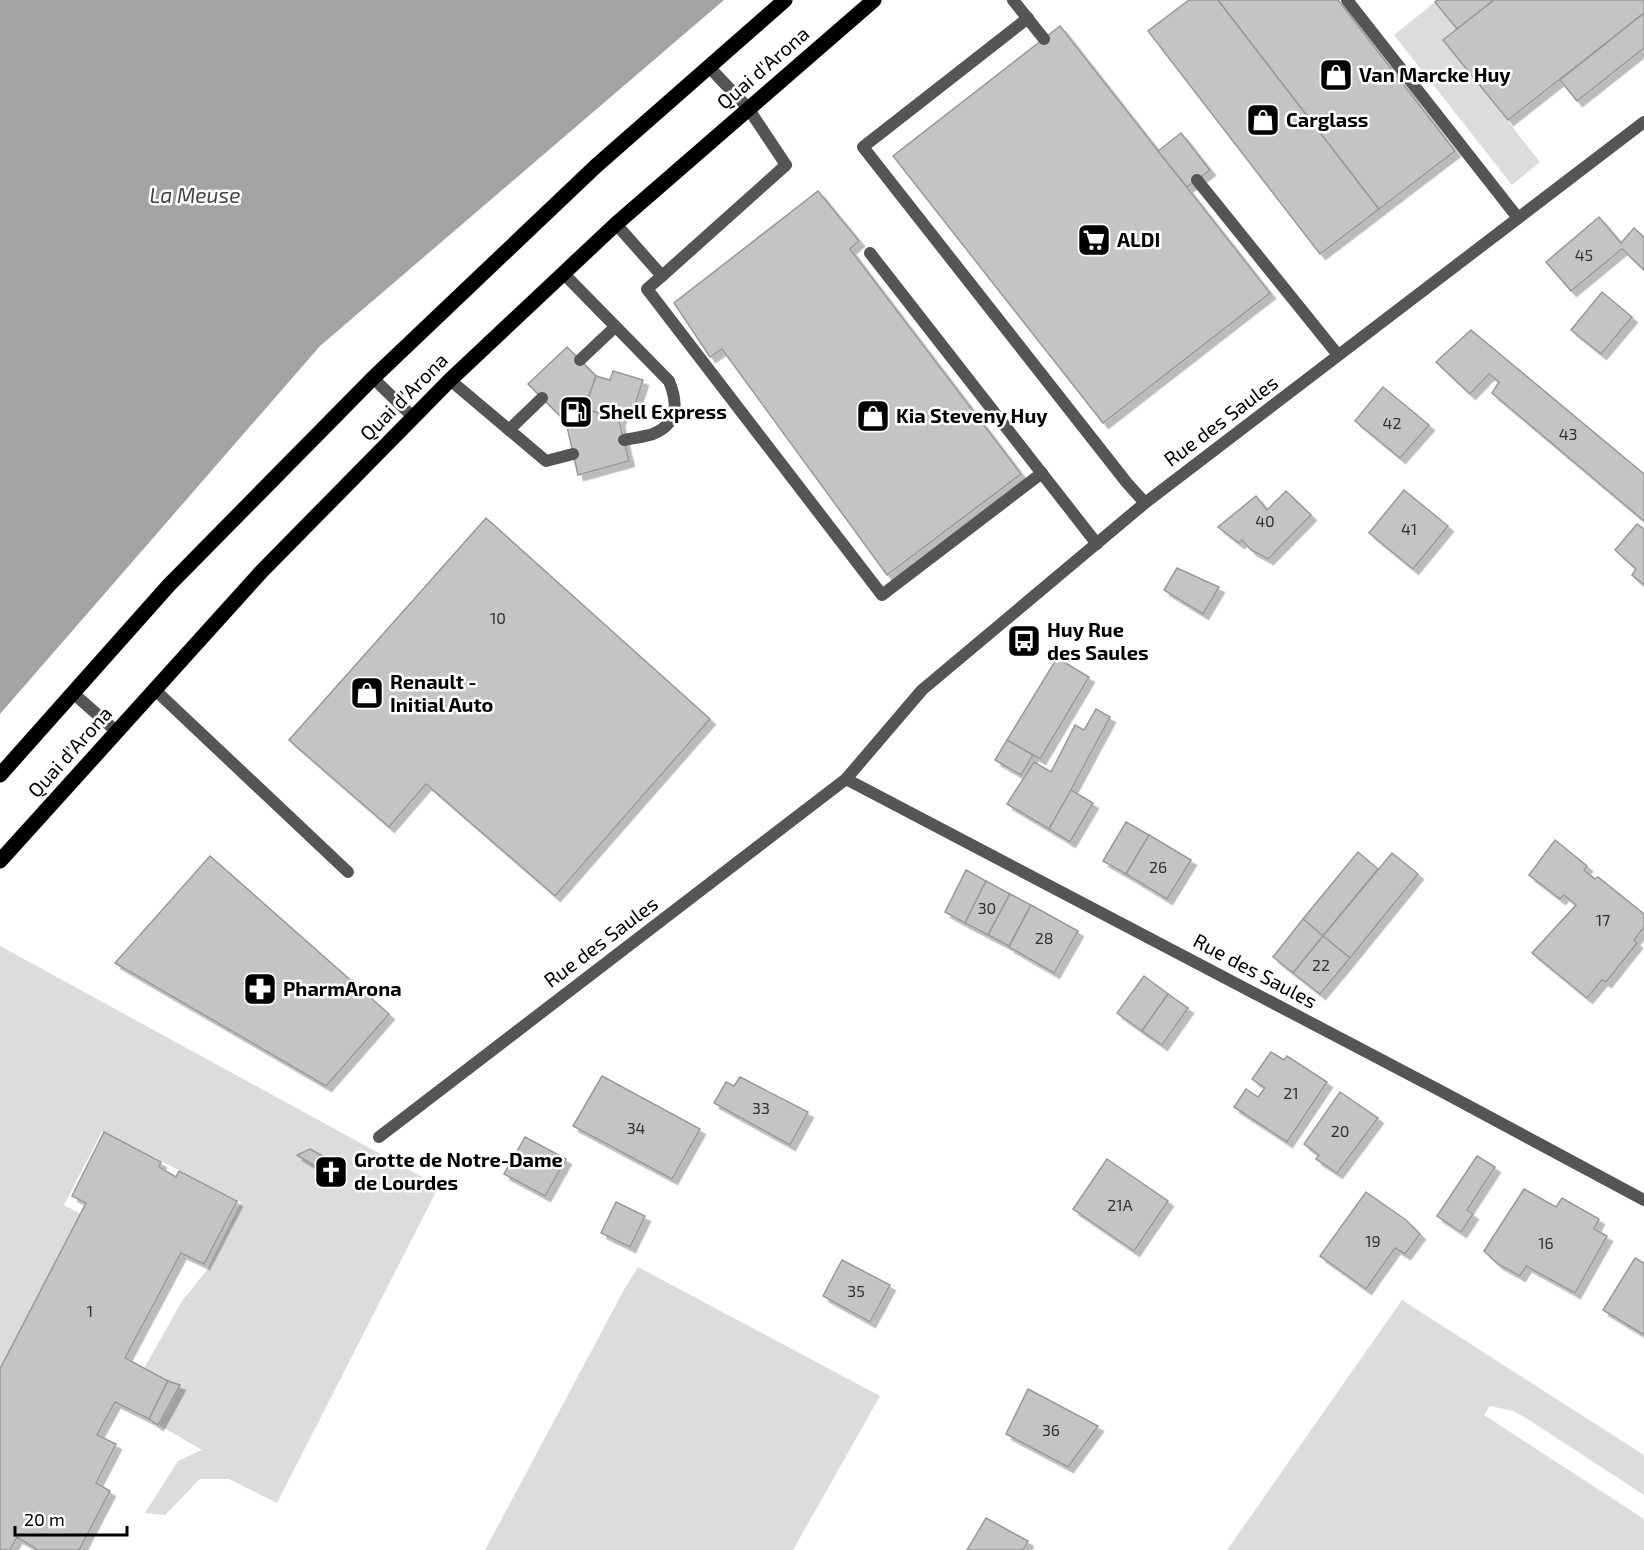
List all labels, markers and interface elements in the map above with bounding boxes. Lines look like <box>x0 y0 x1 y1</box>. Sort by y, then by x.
street label: Quai d'Arona <box>711 21 813 114</box>
shop icon: Van Marcke Huy <box>1318 57 1354 93</box>
place label: Van Marcke Huy <box>1359 62 1511 87</box>
shop icon: Carglass <box>1245 102 1281 138</box>
place label: Carglass <box>1286 107 1368 131</box>
water label: La Meuse <box>150 182 240 207</box>
supermarket icon: ALDI <box>1076 222 1112 258</box>
place label: ALDI <box>1117 227 1160 251</box>
house number: 45 <box>1575 245 1593 264</box>
street label: Quai d'Arona <box>354 347 452 445</box>
street label: Rue des Saules <box>1159 370 1282 471</box>
fuel station icon: Shell Express <box>558 394 594 430</box>
shop icon: Kia Steveny Huy <box>855 398 891 434</box>
place label: Shell Express <box>599 399 727 423</box>
place label: Kia Steveny Huy <box>896 403 1048 428</box>
house number: 42 <box>1383 413 1401 432</box>
house number: 43 <box>1559 424 1577 443</box>
house number: 40 <box>1255 511 1275 530</box>
house number: 41 <box>1401 519 1417 538</box>
house number: 10 <box>490 608 506 627</box>
place label: Huy Rue des Saules <box>1047 617 1149 664</box>
bus stop icon: Huy Rue des Saules <box>1006 623 1042 659</box>
place label: Renault - Initial Auto <box>390 669 493 716</box>
shop icon: Renault - Initial Auto <box>349 675 385 711</box>
street label: Quai d'Arona <box>22 701 116 802</box>
house number: 26 <box>1149 857 1167 876</box>
street label: Rue des Saules <box>539 891 662 992</box>
house number: 30 <box>978 898 996 917</box>
house number: 17 <box>1596 910 1610 929</box>
house number: 28 <box>1035 928 1053 947</box>
street label: Rue des Saules <box>1190 928 1321 1013</box>
house number: 22 <box>1312 955 1330 974</box>
pharmacy icon: PharmArona <box>242 971 278 1007</box>
place label: PharmArona <box>283 976 402 1000</box>
house number: 21 <box>1283 1083 1299 1102</box>
house number: 33 <box>752 1098 770 1117</box>
house number: 34 <box>627 1118 646 1137</box>
house number: 20 <box>1331 1121 1349 1140</box>
place label: Grotte de Notre-Dame de Lourdes <box>354 1147 563 1194</box>
church icon: Grotte de Notre-Dame de Lourdes <box>313 1154 349 1190</box>
house number: 21A <box>1107 1195 1133 1214</box>
house number: 19 <box>1365 1231 1381 1250</box>
house number: 16 <box>1538 1233 1554 1252</box>
house number: 35 <box>847 1281 865 1300</box>
house number: 1 <box>87 1301 93 1320</box>
house number: 36 <box>1042 1420 1060 1439</box>
scale bar <box>15 1499 128 1537</box>
text: 20 m <box>24 1508 65 1530</box>

